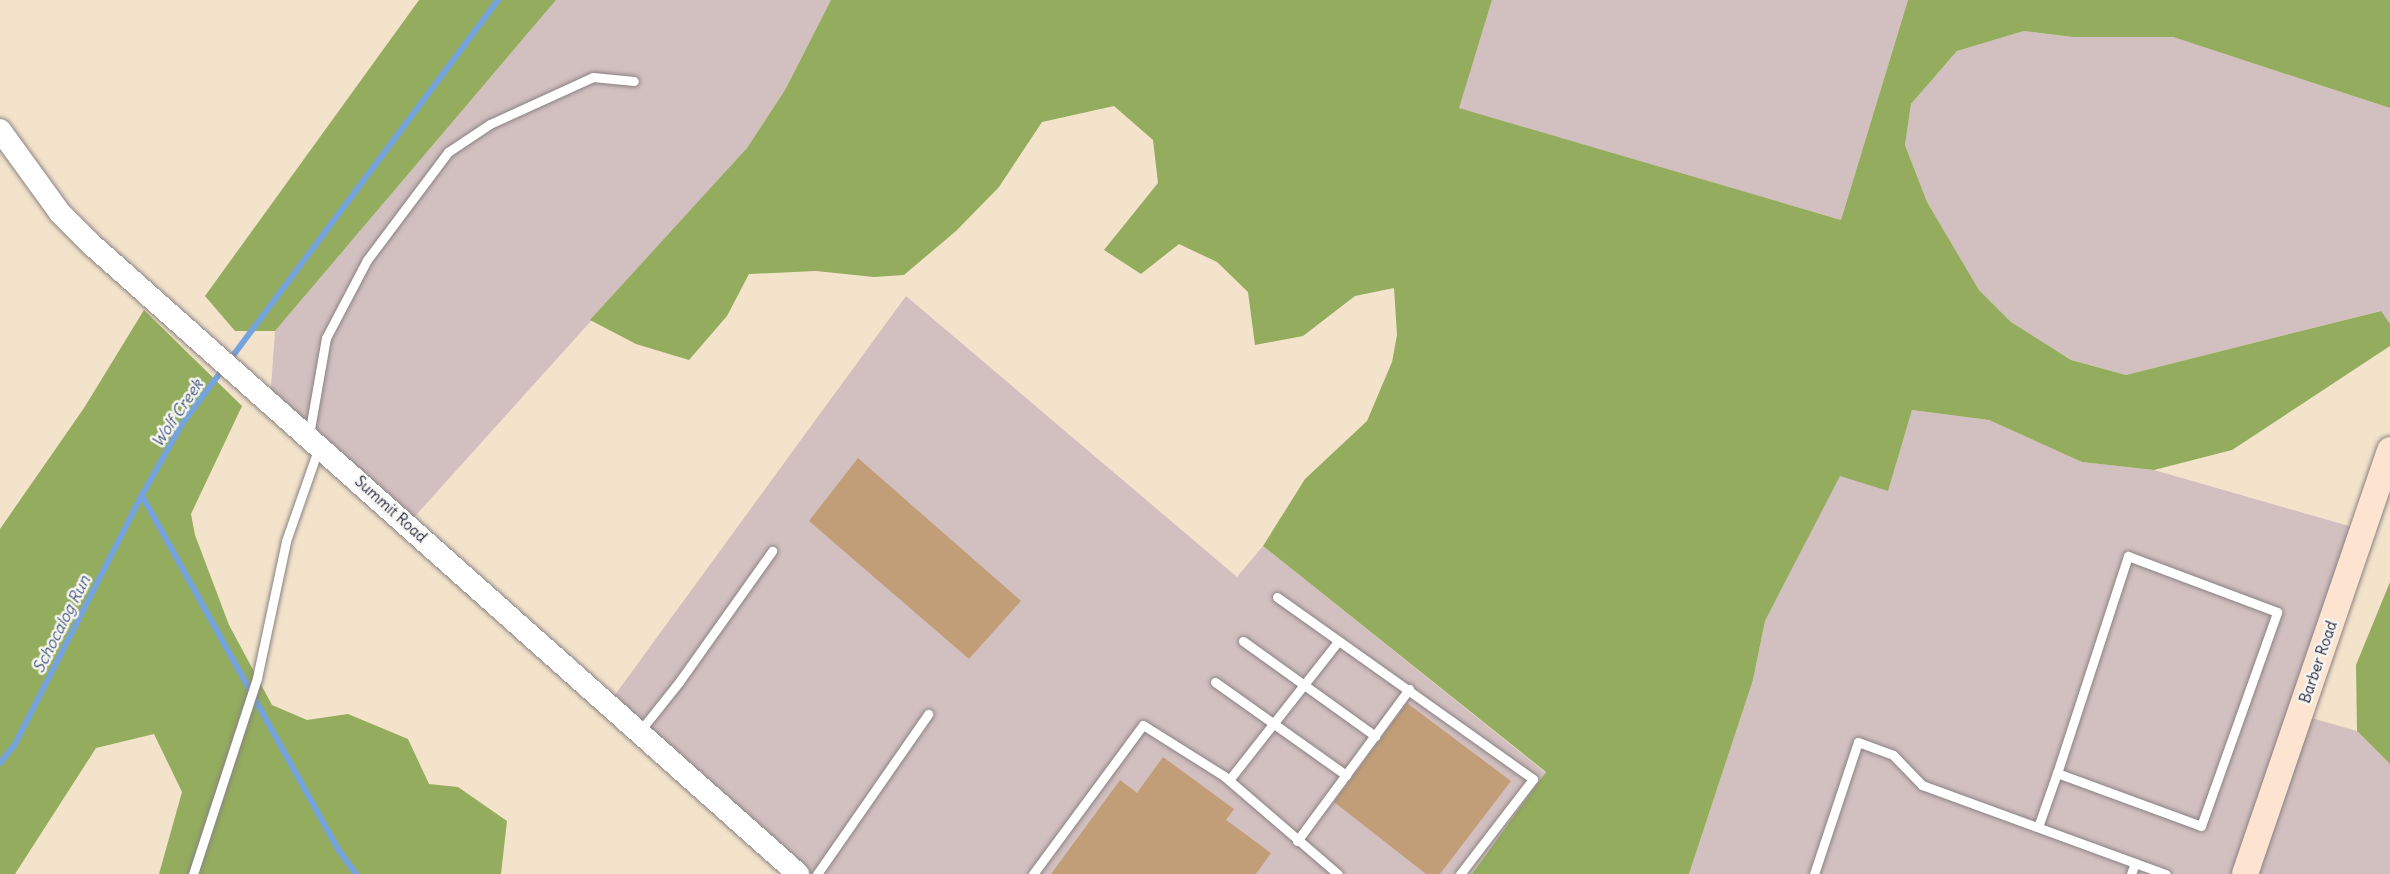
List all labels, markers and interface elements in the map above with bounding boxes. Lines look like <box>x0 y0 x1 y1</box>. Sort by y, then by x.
water label: Wolf Creek <box>147 376 207 450</box>
street label: Summit Road <box>351 472 431 546</box>
water label: Schocalog Run <box>28 572 94 676</box>
street label: Barber Road <box>2296 619 2340 705</box>

